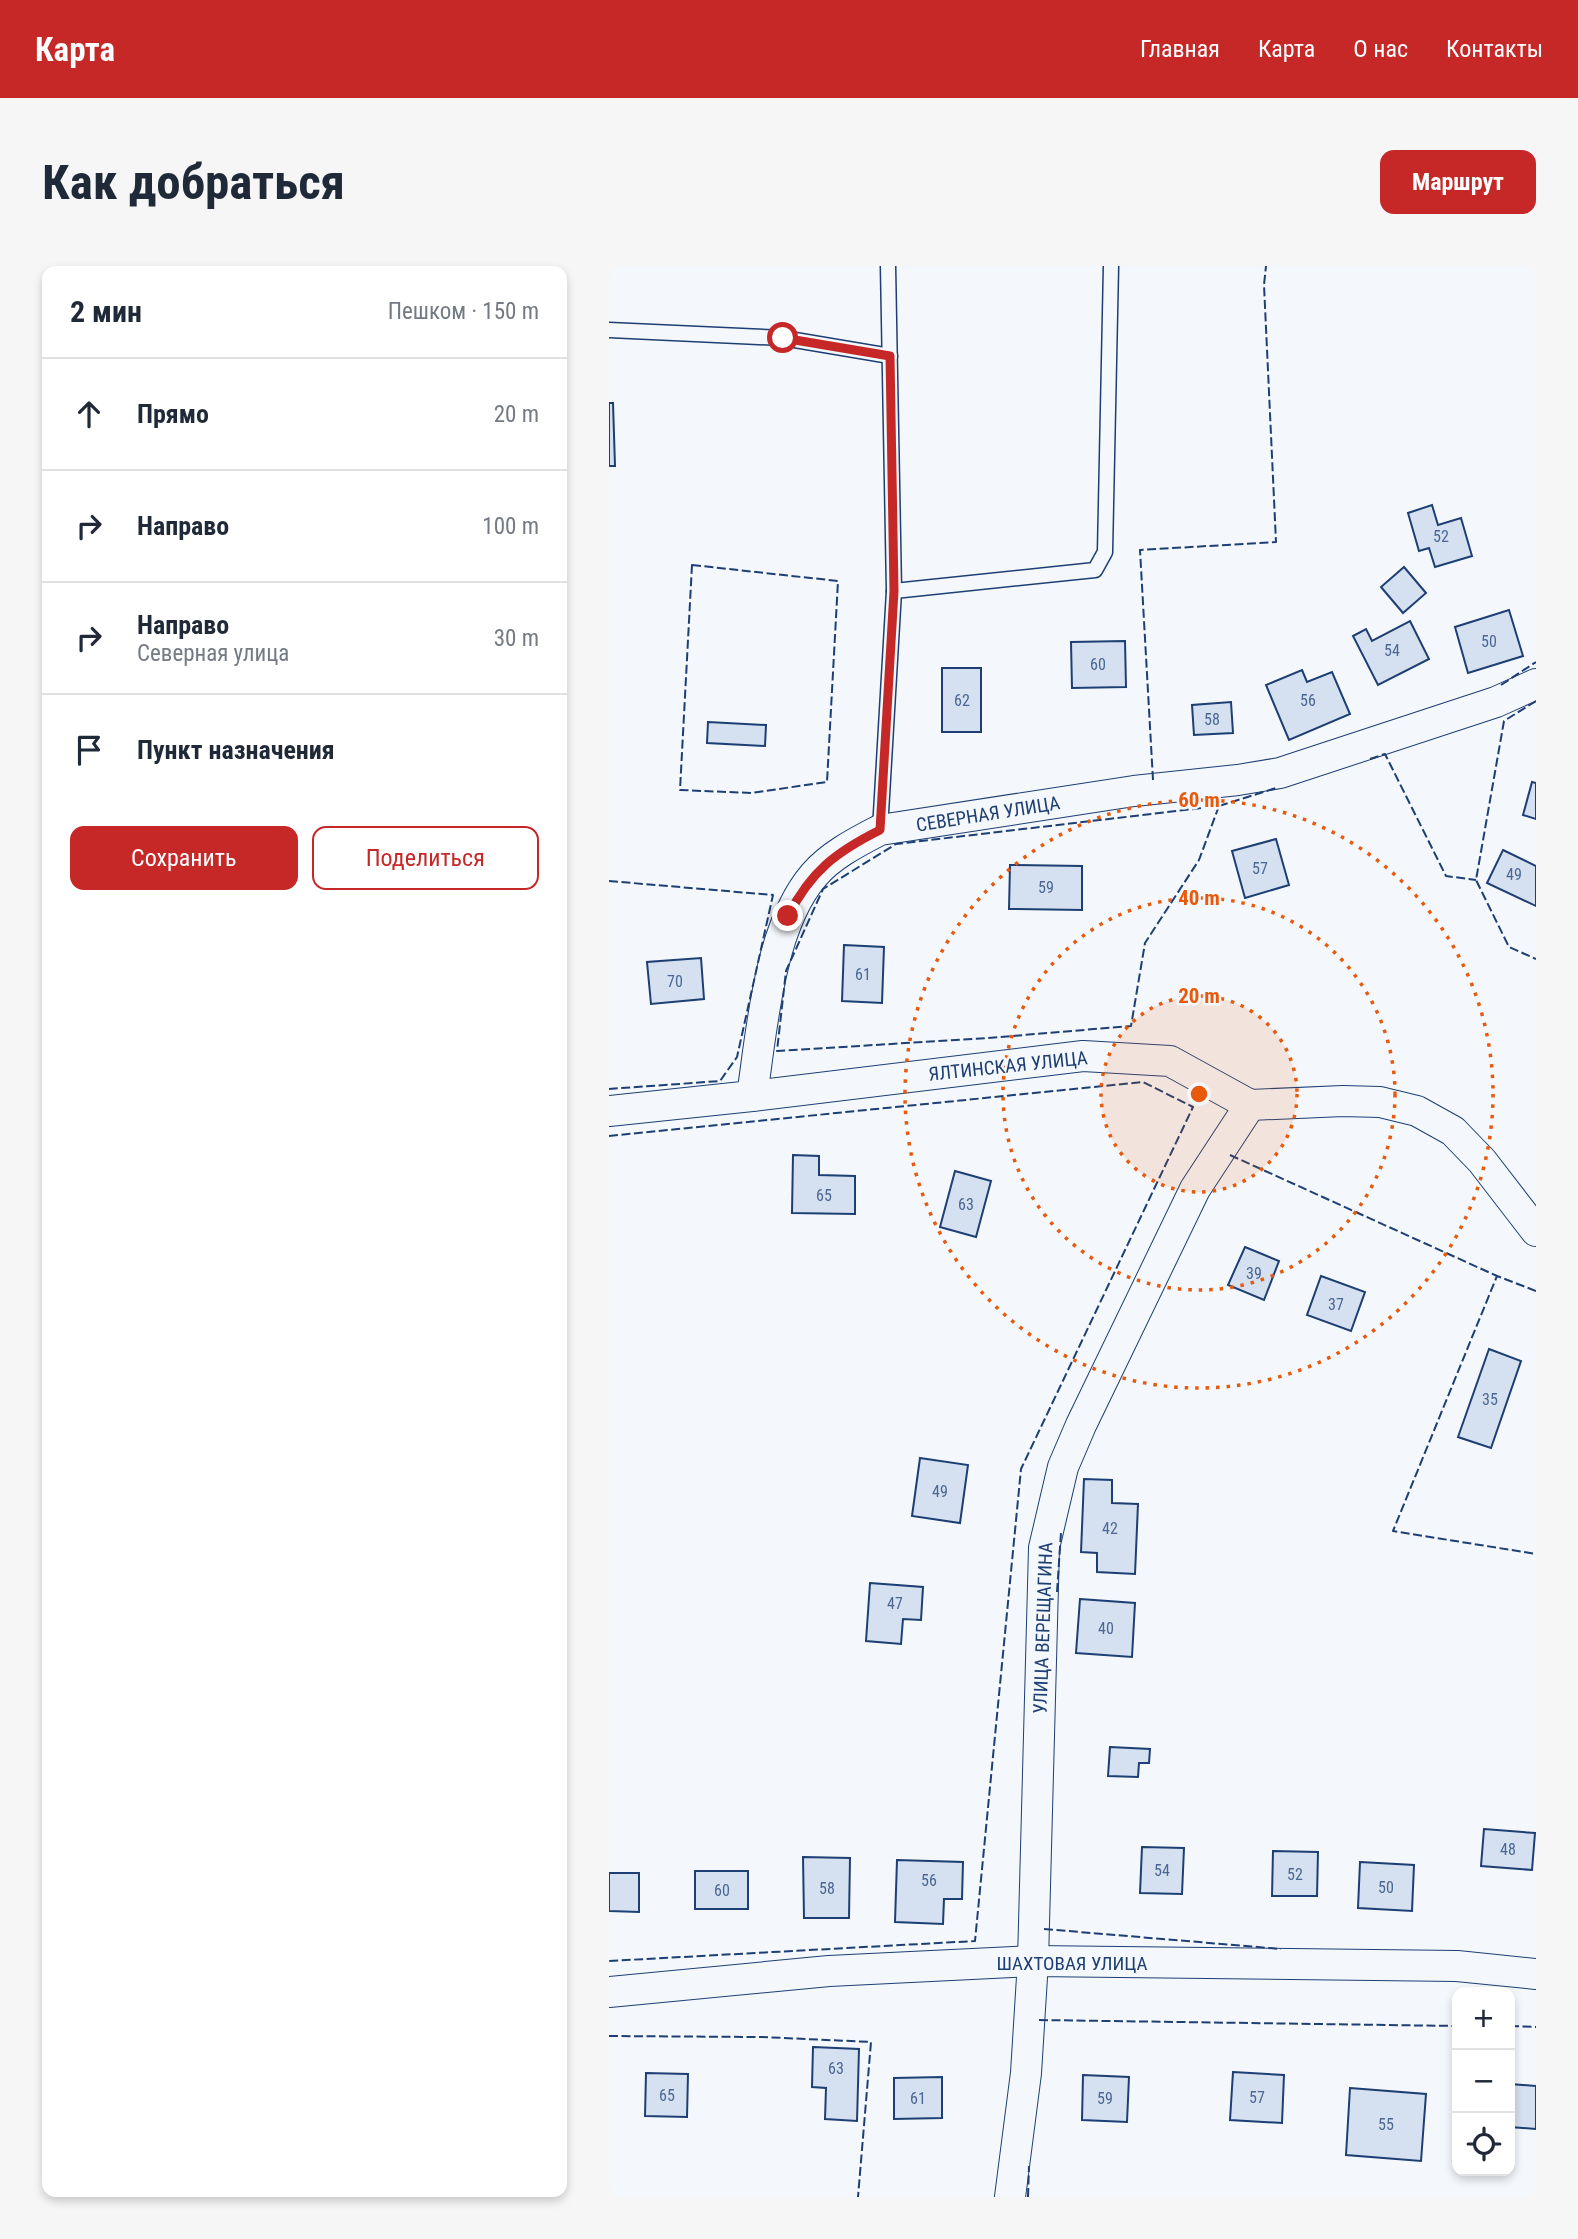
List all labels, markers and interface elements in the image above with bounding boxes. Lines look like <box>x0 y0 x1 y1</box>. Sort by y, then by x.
text: Карта <box>35 30 115 69</box>
text: Главная <box>1140 35 1220 63</box>
text: Карта <box>1258 35 1315 63</box>
text: О нас <box>1353 35 1408 63</box>
text: Контакты <box>1446 35 1543 63</box>
button: Маршрут <box>1380 150 1536 214</box>
text: Как добраться <box>42 154 345 211</box>
text: 2 мин <box>70 294 142 329</box>
text: Пешком · 150 m <box>388 298 539 325</box>
route start <box>767 322 798 353</box>
icon: ahead <box>70 395 108 433</box>
text: Прямо <box>137 399 209 429</box>
text: 20 m <box>494 401 539 428</box>
icon: right <box>70 507 108 545</box>
text: Направо <box>137 511 229 541</box>
text: 100 m <box>482 513 539 540</box>
house number: 52 <box>1433 527 1449 546</box>
text: Направо <box>137 610 229 640</box>
icon: right <box>70 619 108 657</box>
text: 30 m <box>494 625 539 652</box>
house number: 50 <box>1481 632 1497 651</box>
text: Северная улица <box>137 640 289 667</box>
house number: 54 <box>1384 641 1400 660</box>
house number: 60 <box>1090 655 1106 674</box>
house number: 62 <box>954 691 970 710</box>
house number: 56 <box>1300 691 1316 710</box>
house number: 58 <box>1204 710 1220 729</box>
icon: arrive <box>70 731 108 769</box>
text: Пункт назначения <box>137 735 335 765</box>
text: 60 m <box>1178 788 1220 812</box>
street label: СЕВЕРНАЯ УЛИЦА <box>915 791 1062 837</box>
button: Сохранить <box>70 826 298 890</box>
button: Поделиться <box>312 826 539 890</box>
house number: 57 <box>1252 859 1268 878</box>
house number: 49 <box>1506 865 1522 884</box>
house number: 59 <box>1038 878 1054 897</box>
text: 40 m <box>1178 886 1220 910</box>
route end <box>772 900 803 931</box>
house number: 61 <box>855 965 871 984</box>
house number: 70 <box>667 972 683 991</box>
text: 20 m <box>1178 984 1220 1008</box>
street label: ЯЛТИНСКАЯ УЛИЦА <box>927 1046 1089 1086</box>
centre of rings <box>1187 1082 1211 1106</box>
house number: 65 <box>816 1186 832 1205</box>
house number: 63 <box>958 1195 974 1214</box>
house number: 39 <box>1246 1264 1262 1283</box>
house number: 37 <box>1328 1295 1344 1314</box>
house number: 35 <box>1482 1390 1498 1409</box>
house number: 49 <box>932 1482 948 1501</box>
house number: 42 <box>1102 1519 1118 1538</box>
street label: УЛИЦА ВЕРЕЩАГИНА <box>1029 1542 1057 1714</box>
house number: 47 <box>887 1594 903 1613</box>
house number: 40 <box>1098 1619 1114 1638</box>
house number: 48 <box>1500 1840 1516 1859</box>
house number: 54 <box>1154 1861 1170 1880</box>
house number: 52 <box>1287 1865 1303 1884</box>
house number: 56 <box>921 1871 937 1890</box>
house number: 50 <box>1378 1878 1394 1897</box>
house number: 58 <box>819 1879 835 1898</box>
house number: 60 <box>714 1881 730 1900</box>
street label: ШАХТОВАЯ УЛИЦА <box>996 1952 1148 1975</box>
map controls <box>1452 1987 1515 2176</box>
button: + <box>1452 1987 1515 2050</box>
button: − <box>1452 2050 1515 2113</box>
house number: 63 <box>828 2059 844 2078</box>
house number: 65 <box>659 2086 675 2105</box>
house number: 57 <box>1249 2088 1265 2107</box>
house number: 61 <box>910 2089 926 2108</box>
house number: 59 <box>1097 2089 1113 2108</box>
button: locate <box>1452 2113 1515 2176</box>
house number: 55 <box>1378 2115 1394 2134</box>

